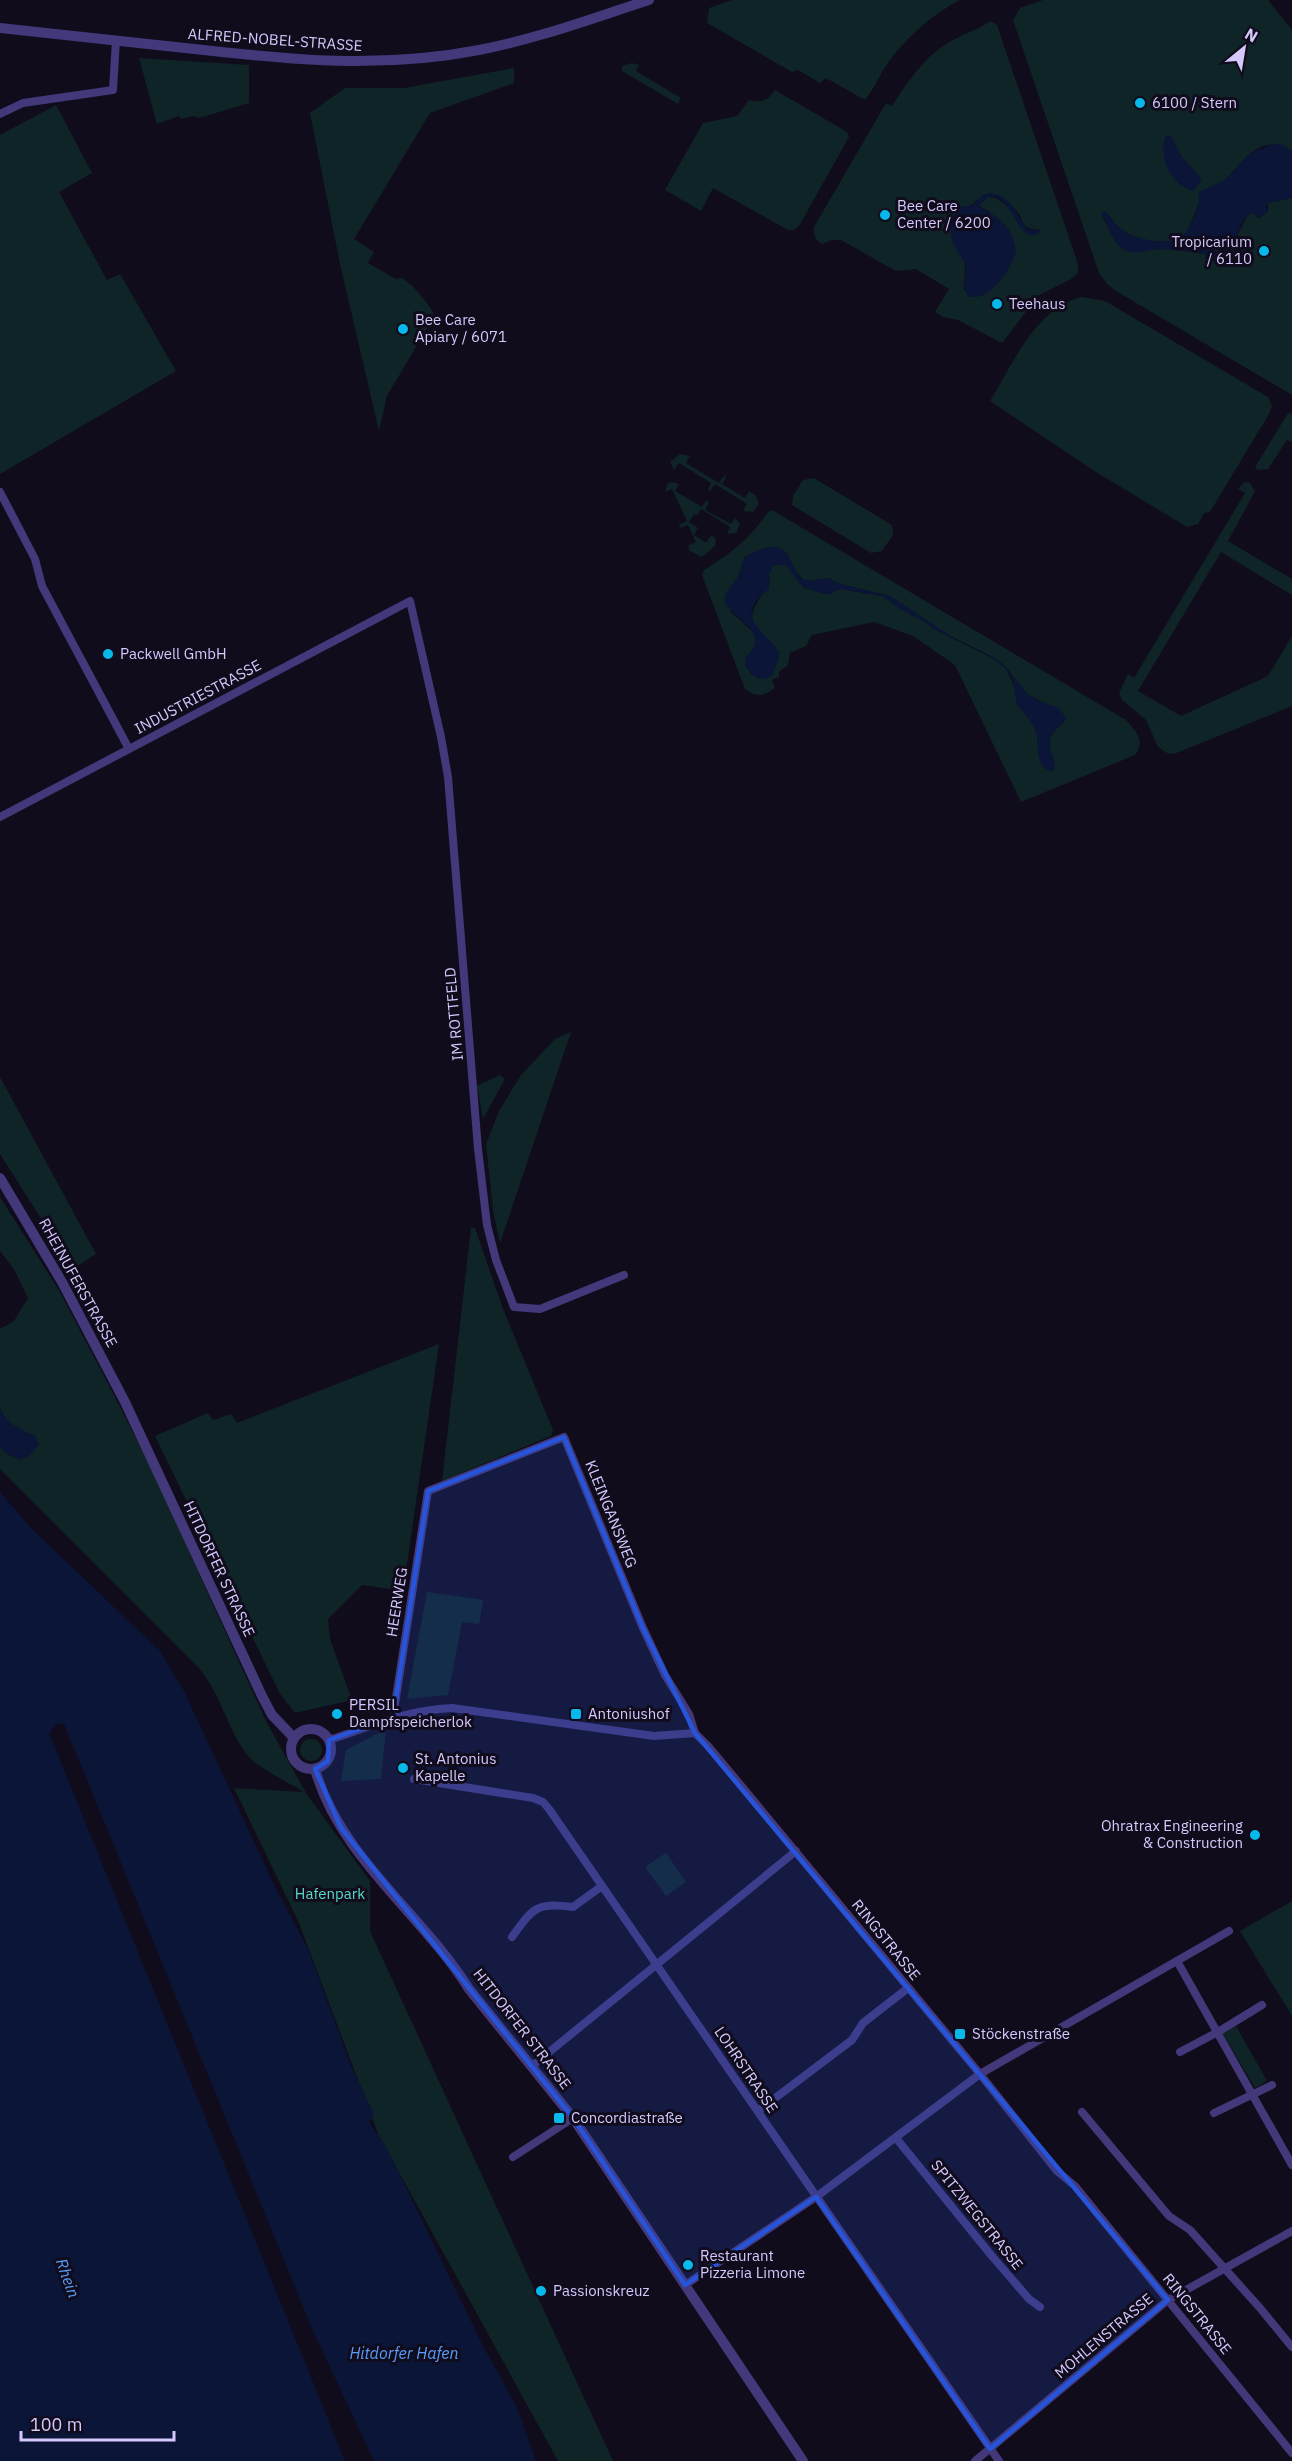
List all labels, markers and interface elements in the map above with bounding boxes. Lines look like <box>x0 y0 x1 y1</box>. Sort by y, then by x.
north arrow <box>1214 18 1274 78</box>
text: N <box>1241 23 1262 47</box>
street label: ALFRED-NOBEL-STRASSE <box>187 24 363 55</box>
place label: 6100 / Stern <box>1152 93 1237 112</box>
marker: 6100 / Stern <box>1133 96 1147 110</box>
place label: Bee Care Center / 6200 <box>897 196 991 232</box>
marker: Bee Care Center / 6200 <box>878 208 892 222</box>
place label: Tropicarium / 6110 <box>1171 232 1252 268</box>
marker: Tropicarium / 6110 <box>1257 244 1271 258</box>
place label: Teehaus <box>1009 294 1065 313</box>
marker: Teehaus <box>990 297 1004 311</box>
place label: Bee Care Apiary / 6071 <box>415 310 507 346</box>
marker: Bee Care Apiary / 6071 <box>396 322 410 336</box>
place label: Packwell GmbH <box>120 644 227 663</box>
marker: Packwell GmbH <box>101 647 115 661</box>
street label: INDUSTRIESTRASSE <box>131 655 264 738</box>
street label: IM ROTTFELD <box>440 967 467 1062</box>
street label: RHEINUFERSTRASSE <box>35 1215 122 1351</box>
street label: KLEINGANSWEG <box>581 1457 642 1570</box>
street label: HITDORFER STRASSE <box>180 1498 259 1640</box>
street label: HEERWEG <box>382 1566 411 1638</box>
place label: PERSIL Dampfspeicherlok <box>349 1695 472 1731</box>
place label: Antoniushof <box>588 1704 670 1723</box>
marker: PERSIL Dampfspeicherlok <box>330 1707 344 1721</box>
marker: Antoniushof <box>569 1707 583 1721</box>
place label: St. Antonius Kapelle <box>415 1749 496 1785</box>
marker: St. Antonius Kapelle <box>396 1761 410 1775</box>
place label: Ohratrax Engineering & Construction <box>1101 1816 1243 1852</box>
marker: Ohratrax Engineering & Construction <box>1248 1828 1262 1842</box>
park label: Hafenpark <box>295 1884 365 1903</box>
street label: RINGSTRASSE <box>848 1895 925 1984</box>
street label: HITDORFER STRASSE <box>469 1965 575 2093</box>
street label: LOHRSTRASSE <box>711 2023 782 2117</box>
place label: Stöckenstraße <box>972 2024 1070 2043</box>
marker: Stöckenstraße <box>953 2027 967 2041</box>
place label: Concordiastraße <box>571 2108 683 2127</box>
marker: Concordiastraße <box>552 2111 566 2125</box>
street label: SPITZWEGSTRASSE <box>927 2156 1028 2273</box>
place label: Restaurant Pizzeria Limone <box>700 2246 805 2282</box>
water label: Rhein <box>52 2256 84 2300</box>
marker: Restaurant Pizzeria Limone <box>681 2258 695 2272</box>
street label: RINGSTRASSE <box>1159 2269 1236 2358</box>
place label: Passionskreuz <box>553 2281 650 2300</box>
marker: Passionskreuz <box>534 2284 548 2298</box>
street label: MOHLENSTRASSE <box>1051 2289 1157 2382</box>
water label: Hitdorfer Hafen <box>349 2343 459 2363</box>
scale bar <box>21 2404 174 2442</box>
text: 100 m <box>30 2413 82 2436</box>

